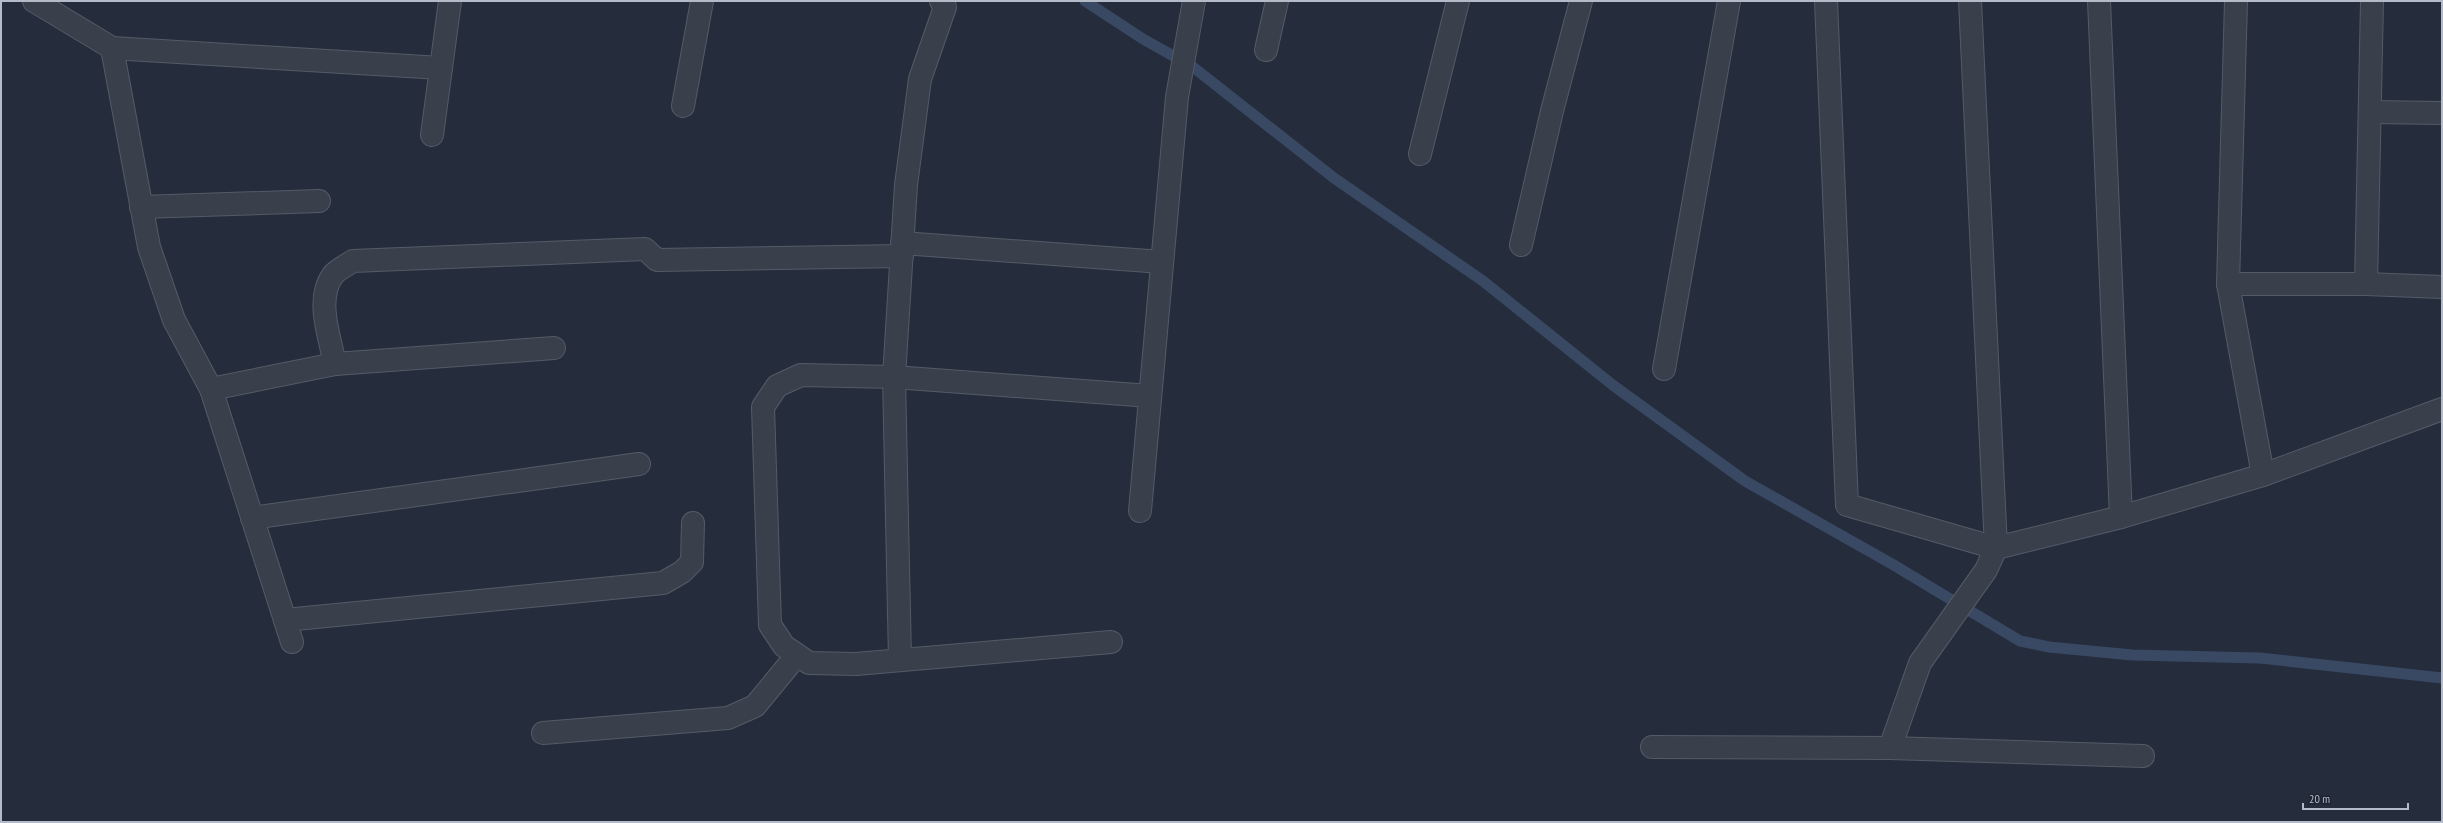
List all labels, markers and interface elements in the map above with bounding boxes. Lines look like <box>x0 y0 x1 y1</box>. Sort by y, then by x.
scale bar <box>2303 785 2408 811</box>
text: 20 m <box>2309 791 2330 806</box>

